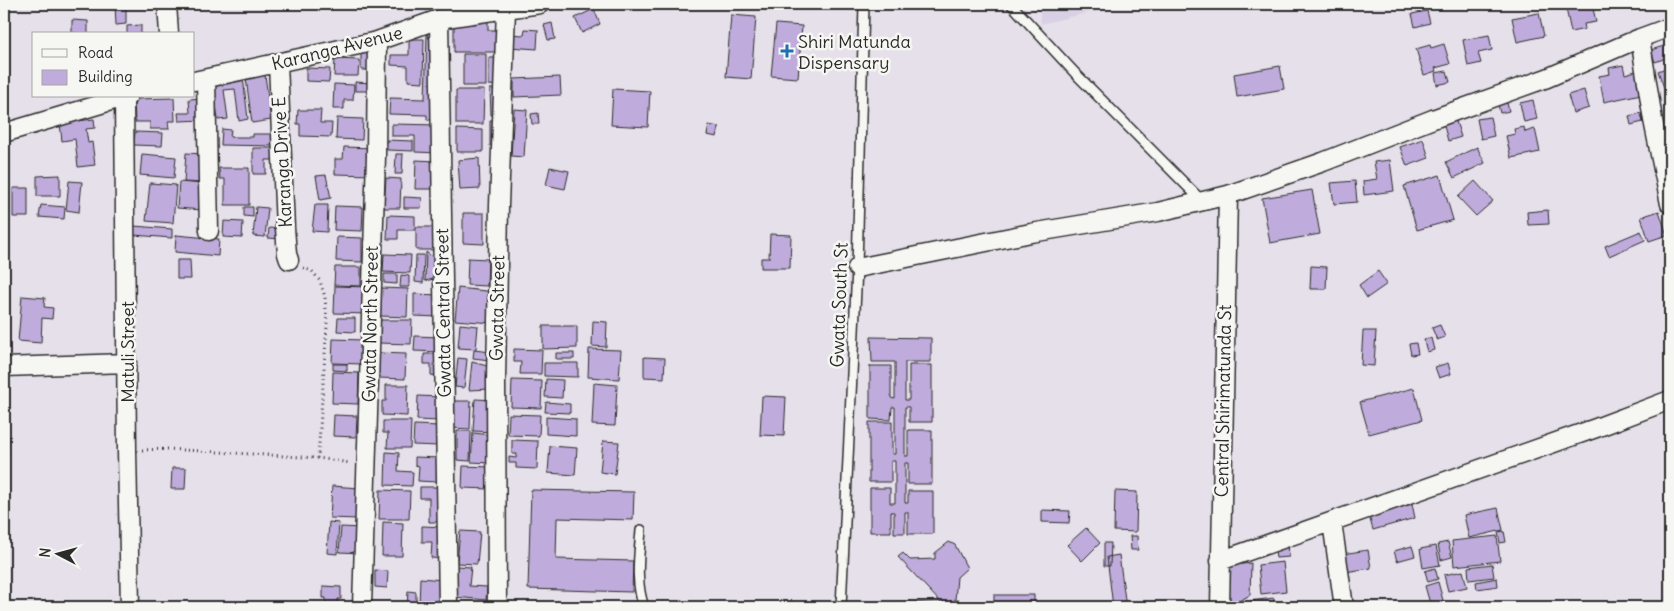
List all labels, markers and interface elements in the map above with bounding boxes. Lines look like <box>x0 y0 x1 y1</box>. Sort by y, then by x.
street label: Karanga Avenue <box>269 21 405 75</box>
place label: Shiri Matunda Dispensary <box>798 30 911 74</box>
legend <box>32 32 195 98</box>
text: Road <box>78 43 113 62</box>
marker: Shiri Matunda Dispensary <box>780 44 794 58</box>
text: Building <box>78 67 133 86</box>
street label: Karanga Drive E <box>267 96 297 228</box>
street label: Gwata Central Street <box>430 228 456 398</box>
street label: Gwata South St <box>825 242 853 368</box>
street label: Gwata North Street <box>357 246 383 402</box>
street label: Gwata Street <box>485 255 509 361</box>
street label: Matuli Street <box>116 301 139 403</box>
street label: Central Shirimatunda St <box>1210 304 1236 498</box>
north arrow <box>32 528 82 578</box>
text: N <box>36 547 55 558</box>

